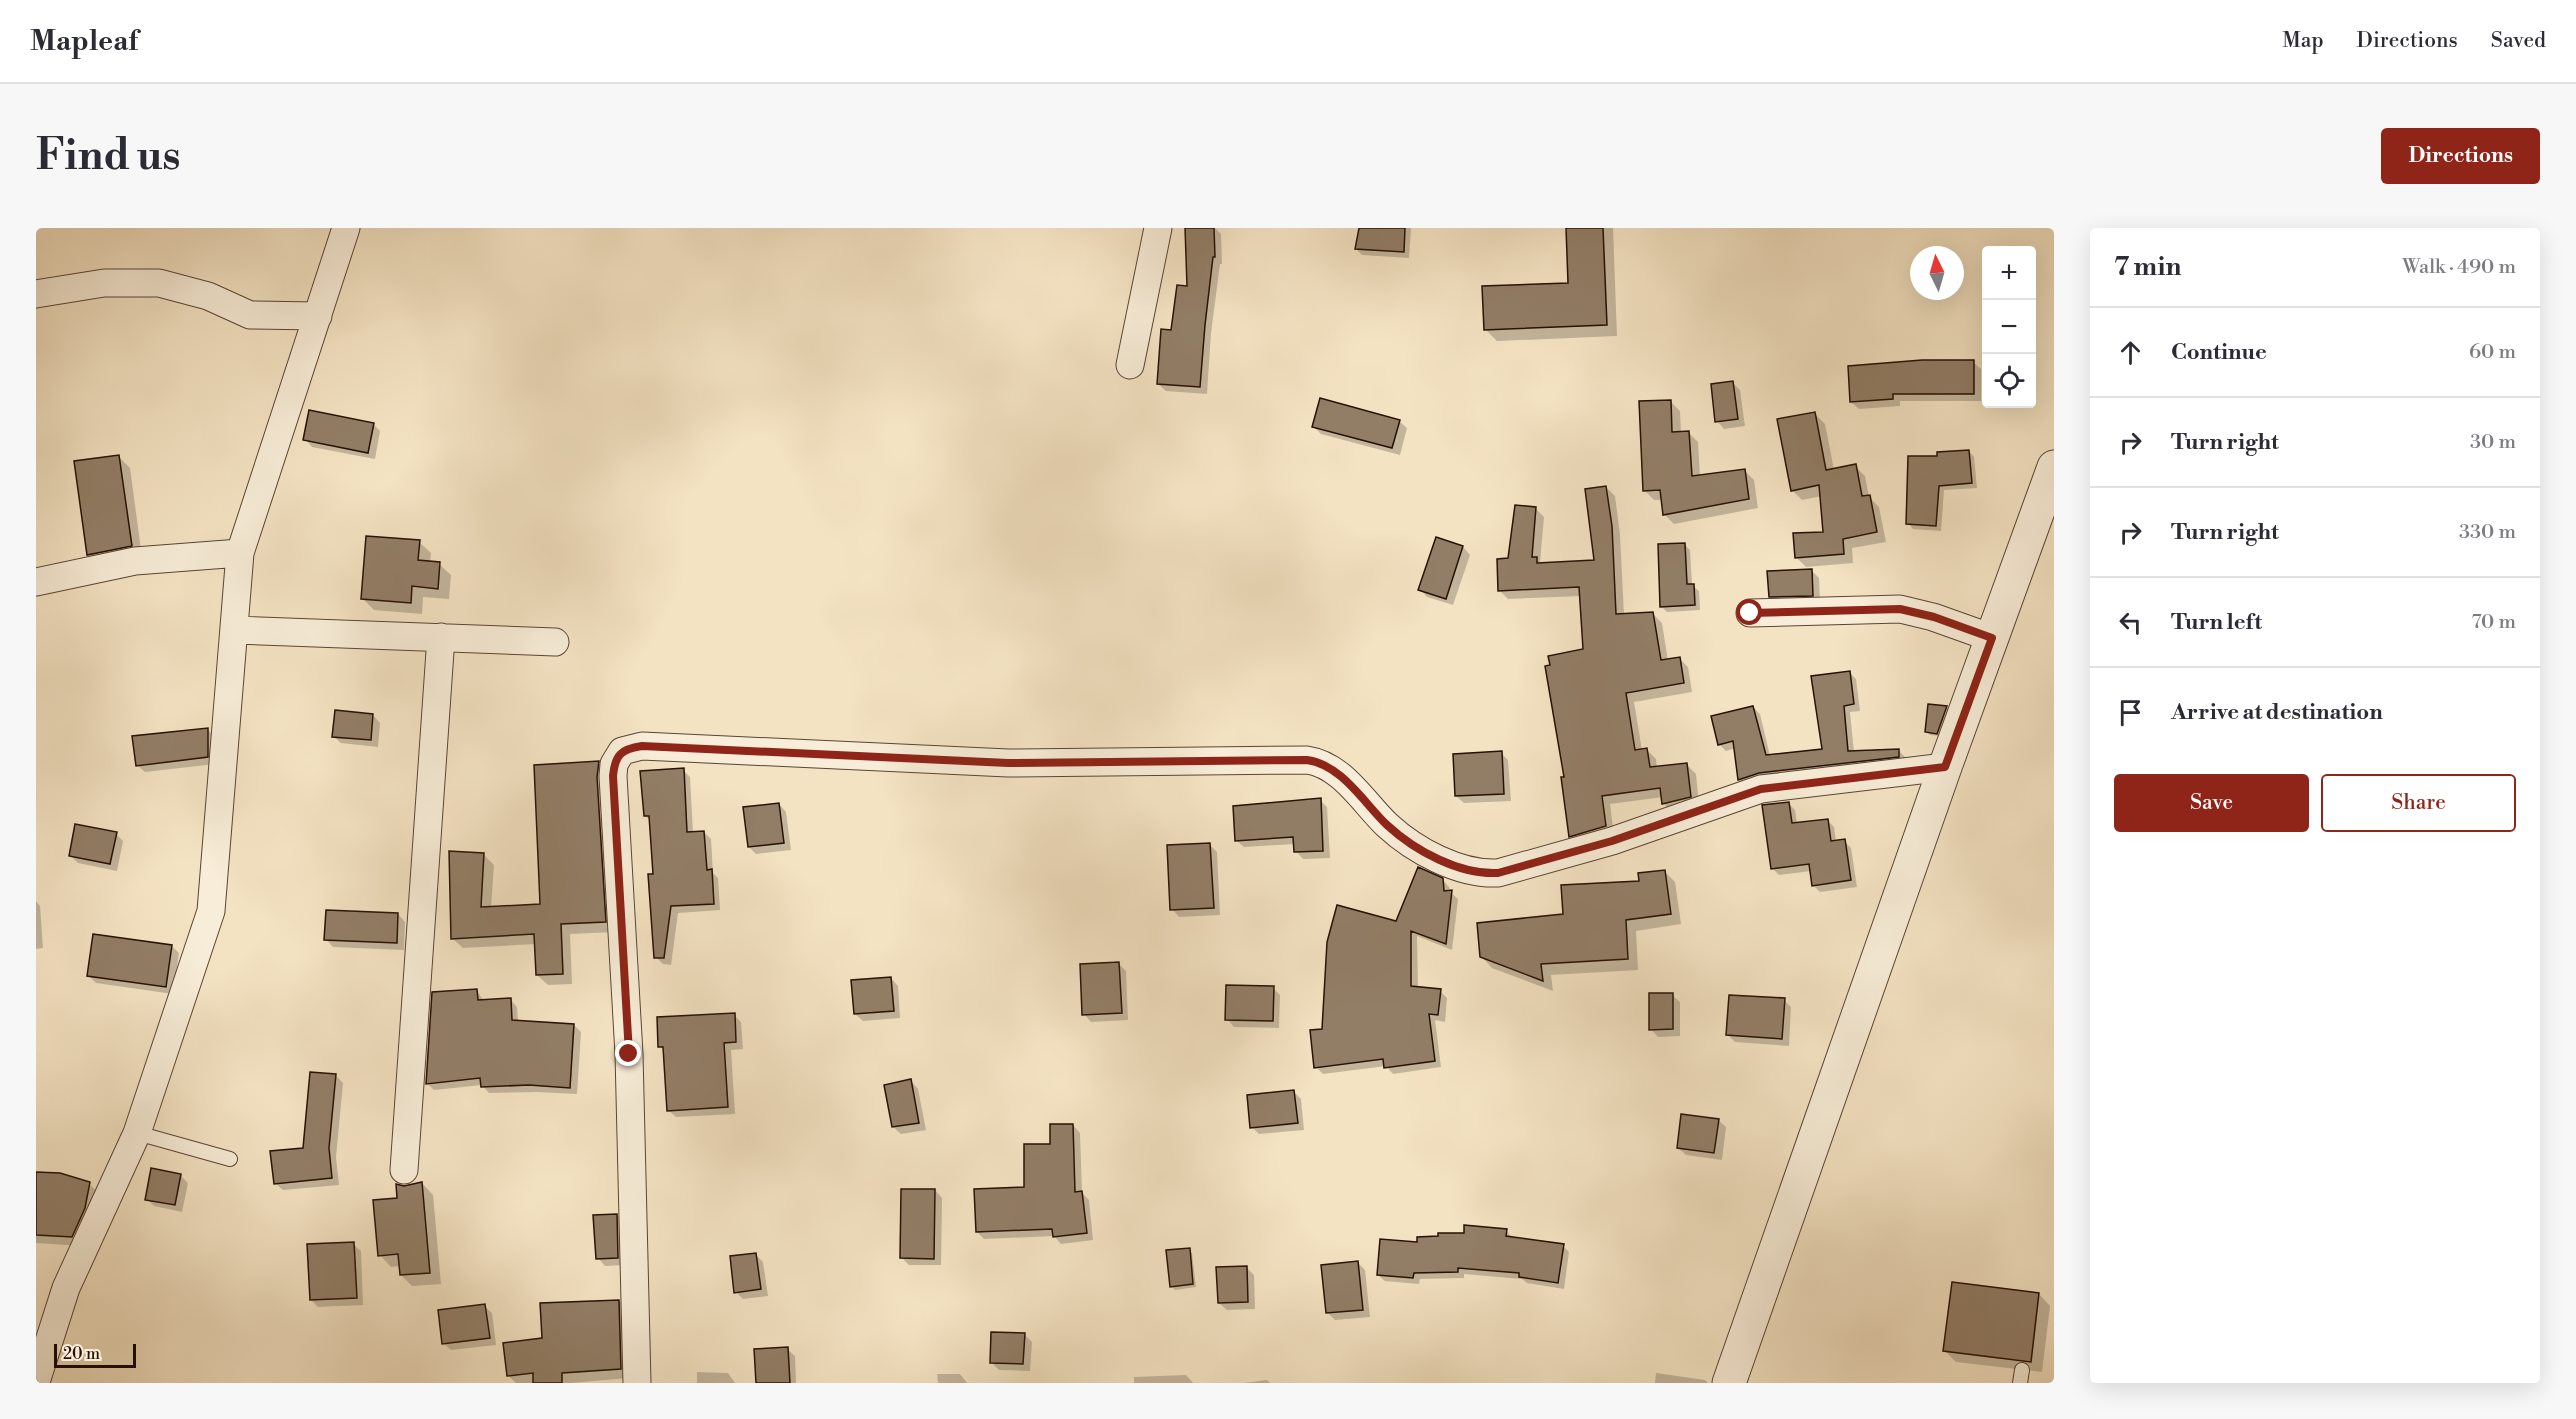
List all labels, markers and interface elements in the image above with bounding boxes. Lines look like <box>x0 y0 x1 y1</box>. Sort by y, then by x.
text: Mapleaf <box>30 24 138 59</box>
text: Map <box>2282 28 2324 54</box>
text: Directions <box>2357 28 2458 54</box>
text: Saved <box>2491 28 2546 54</box>
button: Directions <box>2381 128 2540 184</box>
text: Find us <box>36 130 180 183</box>
north arrow <box>1910 246 1964 300</box>
map controls <box>1982 246 2036 408</box>
button: + <box>1982 246 2036 300</box>
text: 7 min <box>2114 251 2181 283</box>
text: Walk · 490 m <box>2402 255 2516 280</box>
button: − <box>1982 300 2036 354</box>
icon: ahead <box>2114 336 2147 369</box>
text: Continue <box>2171 339 2267 366</box>
text: 60 m <box>2469 340 2516 365</box>
button: locate <box>1982 354 2036 408</box>
icon: right <box>2114 426 2147 459</box>
text: Turn right <box>2171 429 2279 456</box>
text: 30 m <box>2470 430 2516 455</box>
icon: right <box>2114 516 2147 549</box>
text: Turn right <box>2171 519 2279 546</box>
text: 330 m <box>2459 520 2516 545</box>
route start <box>1736 599 1762 625</box>
icon: left <box>2114 606 2147 639</box>
text: Turn left <box>2171 609 2262 636</box>
text: 70 m <box>2472 610 2516 635</box>
icon: arrive <box>2114 696 2147 729</box>
text: Arrive at destination <box>2171 699 2383 726</box>
button: Save <box>2114 774 2309 832</box>
button: Share <box>2321 774 2516 832</box>
route end <box>615 1040 641 1066</box>
scale bar <box>54 1341 136 1368</box>
text: 20 m <box>63 1344 100 1364</box>

